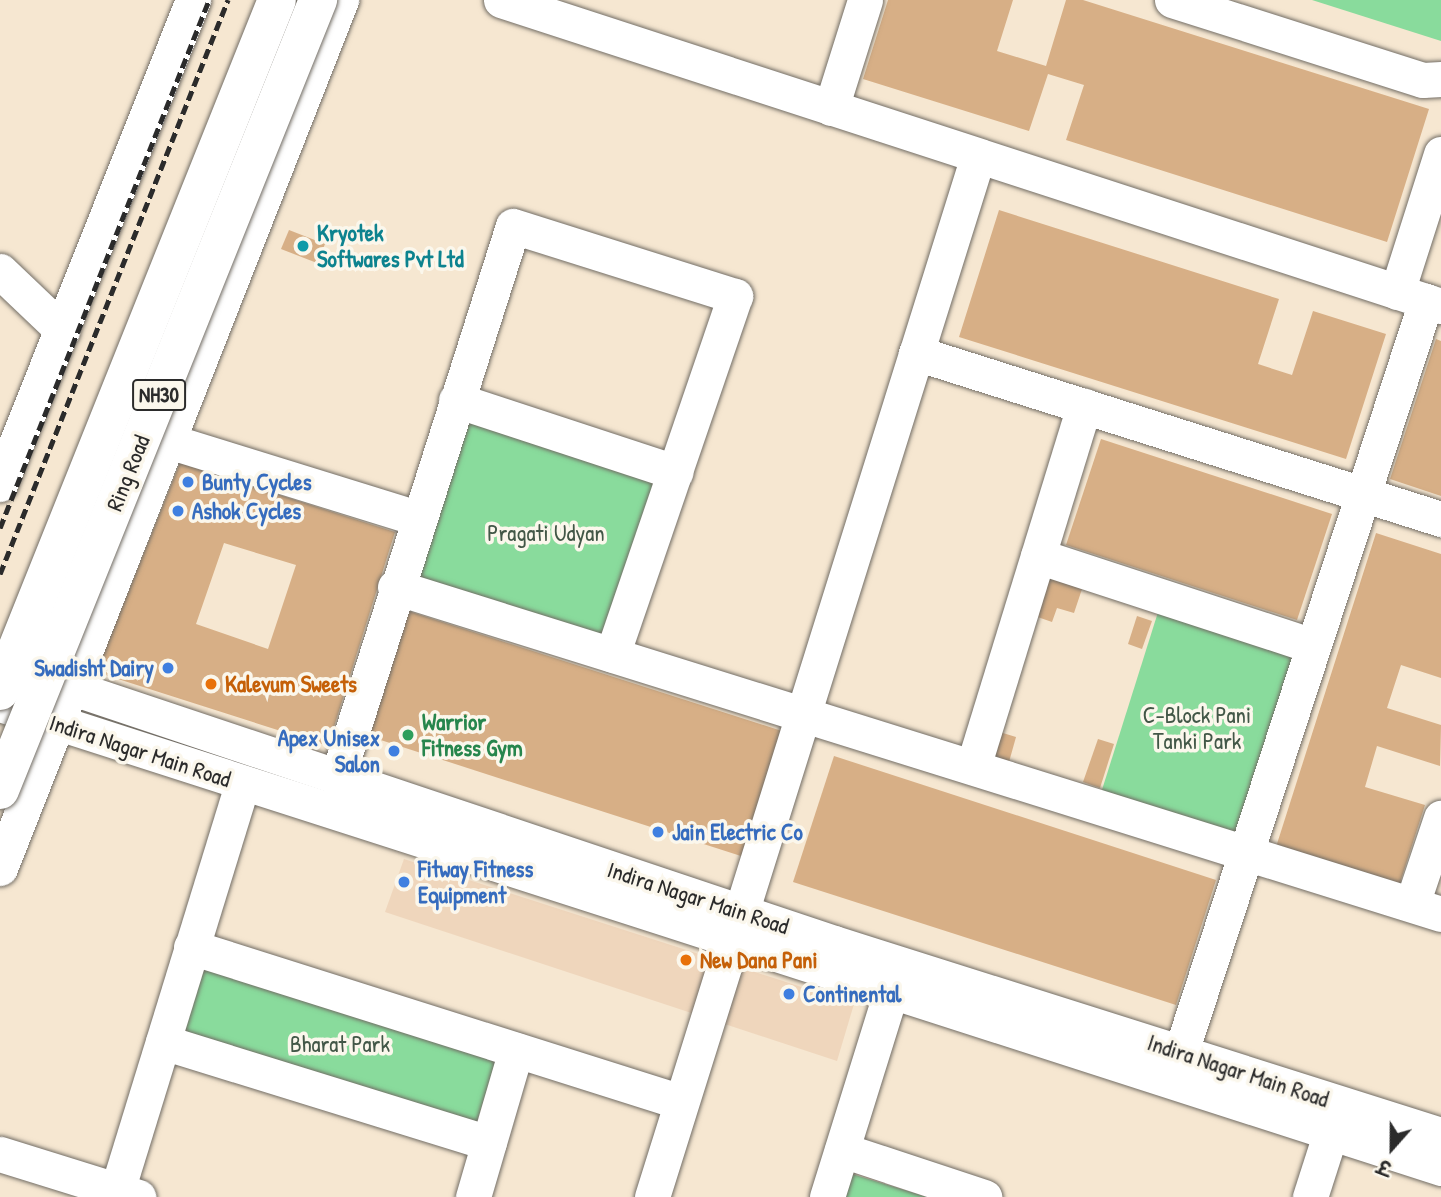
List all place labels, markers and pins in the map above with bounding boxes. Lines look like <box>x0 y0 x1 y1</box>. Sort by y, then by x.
place label: Kryotek Softwares Pvt Ltd <box>317 219 464 273</box>
marker: Kryotek Softwares Pvt Ltd <box>295 238 311 254</box>
place label: Bunty Cycles <box>202 468 312 496</box>
marker: Bunty Cycles <box>180 474 196 490</box>
place label: Ashok Cycles <box>192 497 301 525</box>
marker: Ashok Cycles <box>170 503 186 519</box>
place label: Swadisht Dairy <box>34 654 154 682</box>
marker: Swadisht Dairy <box>160 660 176 676</box>
place label: Kalevum Sweets <box>225 670 357 698</box>
marker: Kalevum Sweets <box>203 676 219 692</box>
place label: Warrior Fitness Gym <box>422 708 523 762</box>
place label: Apex Unisex Salon <box>278 724 380 778</box>
marker: Warrior Fitness Gym <box>400 727 416 743</box>
marker: Apex Unisex Salon <box>386 743 402 759</box>
place label: Jain Electric Co <box>672 818 803 846</box>
marker: Jain Electric Co <box>650 824 666 840</box>
place label: Fitway Fitness Equipment <box>418 855 533 909</box>
marker: Fitway Fitness Equipment <box>396 874 412 890</box>
place label: New Dana Pani <box>700 946 818 974</box>
marker: New Dana Pani <box>678 952 694 968</box>
place label: Continental <box>803 980 901 1008</box>
marker: Continental <box>781 986 797 1002</box>

